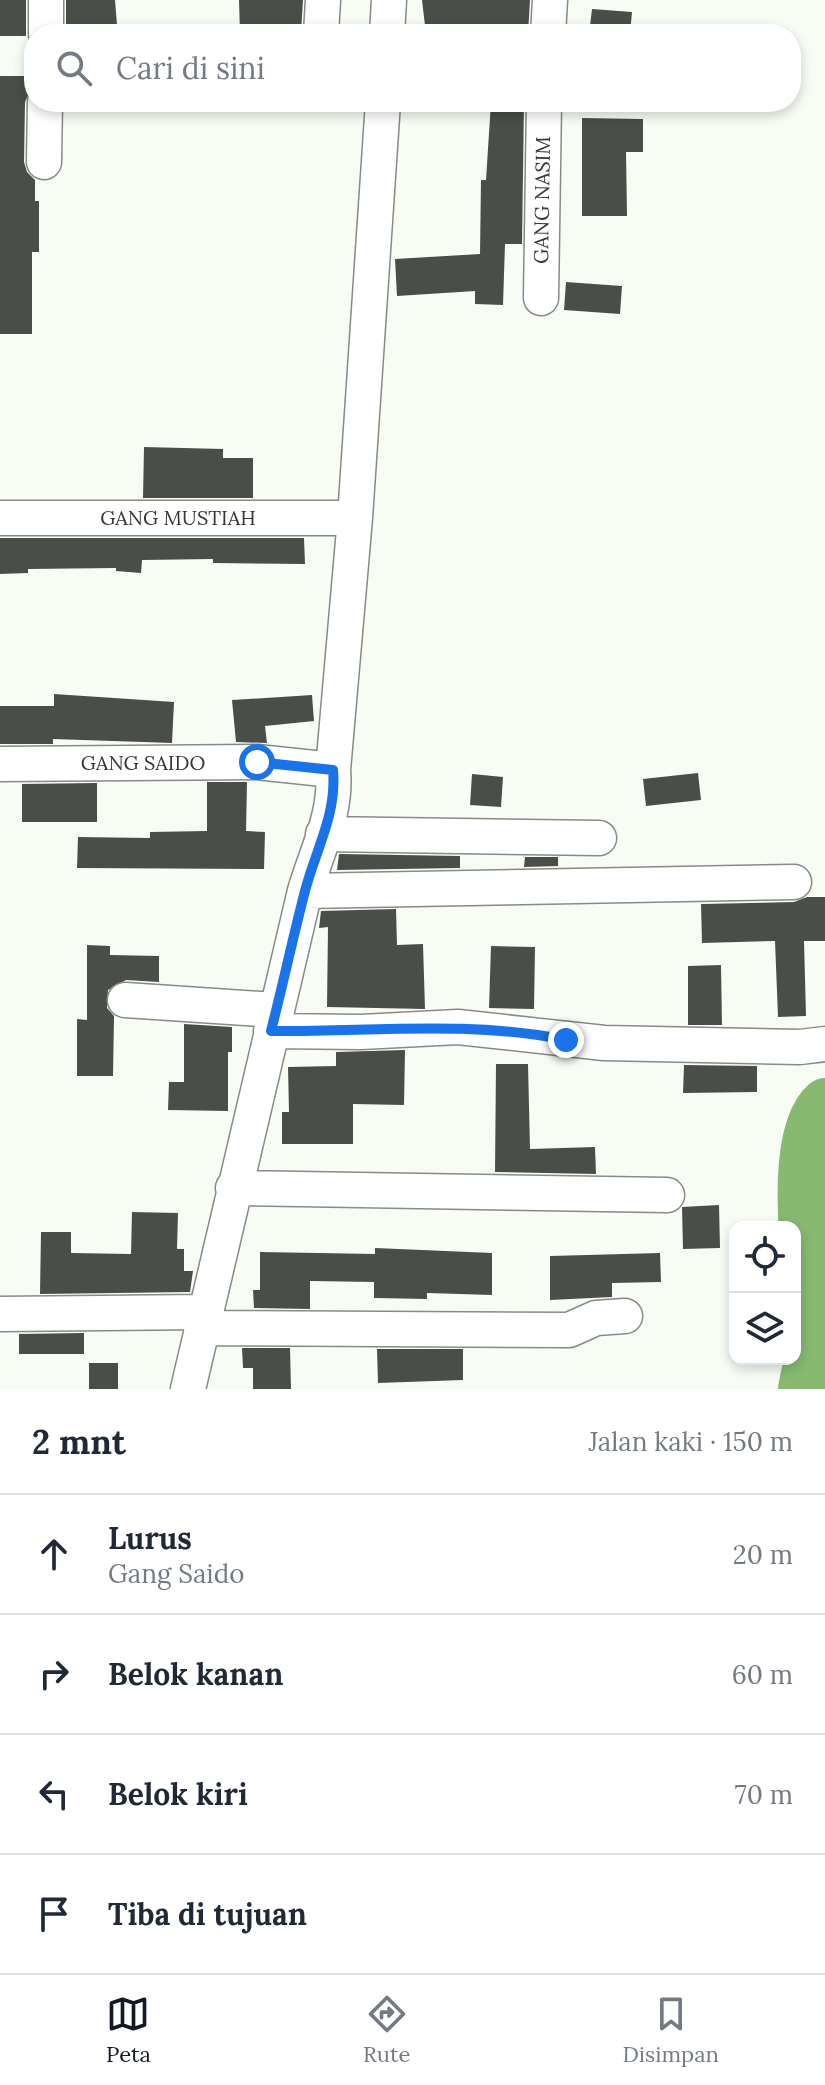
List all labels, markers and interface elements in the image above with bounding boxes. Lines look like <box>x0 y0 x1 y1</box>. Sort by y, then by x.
search box <box>24 24 801 112</box>
icon: search <box>52 46 96 90</box>
text: Cari di sini <box>116 49 265 87</box>
street label: GANG NASIM <box>528 136 555 264</box>
street label: GANG MUSTIAH <box>100 505 256 530</box>
route start <box>239 744 275 780</box>
street label: GANG SAIDO <box>81 750 205 775</box>
route end <box>548 1022 584 1058</box>
map controls <box>729 1221 801 1365</box>
button: locate <box>729 1221 801 1293</box>
button: layers <box>729 1293 801 1365</box>
text: 2 mnt <box>32 1420 126 1463</box>
text: Jalan kaki · 150 m <box>588 1425 793 1458</box>
text: Lurus <box>108 1519 192 1557</box>
icon: ahead <box>32 1532 76 1576</box>
text: 20 m <box>733 1538 793 1571</box>
text: Gang Saido <box>108 1557 244 1590</box>
icon: right <box>32 1652 76 1696</box>
text: Belok kanan <box>108 1655 283 1693</box>
text: 60 m <box>732 1658 793 1691</box>
icon: left <box>32 1772 76 1816</box>
text: Belok kiri <box>108 1775 248 1813</box>
text: 70 m <box>735 1778 793 1811</box>
icon: arrive <box>32 1892 76 1936</box>
text: Tiba di tujuan <box>108 1895 307 1933</box>
tab: Peta <box>106 1992 151 2068</box>
tab: Rute <box>363 1992 410 2068</box>
tab: Disimpan <box>622 1992 719 2068</box>

